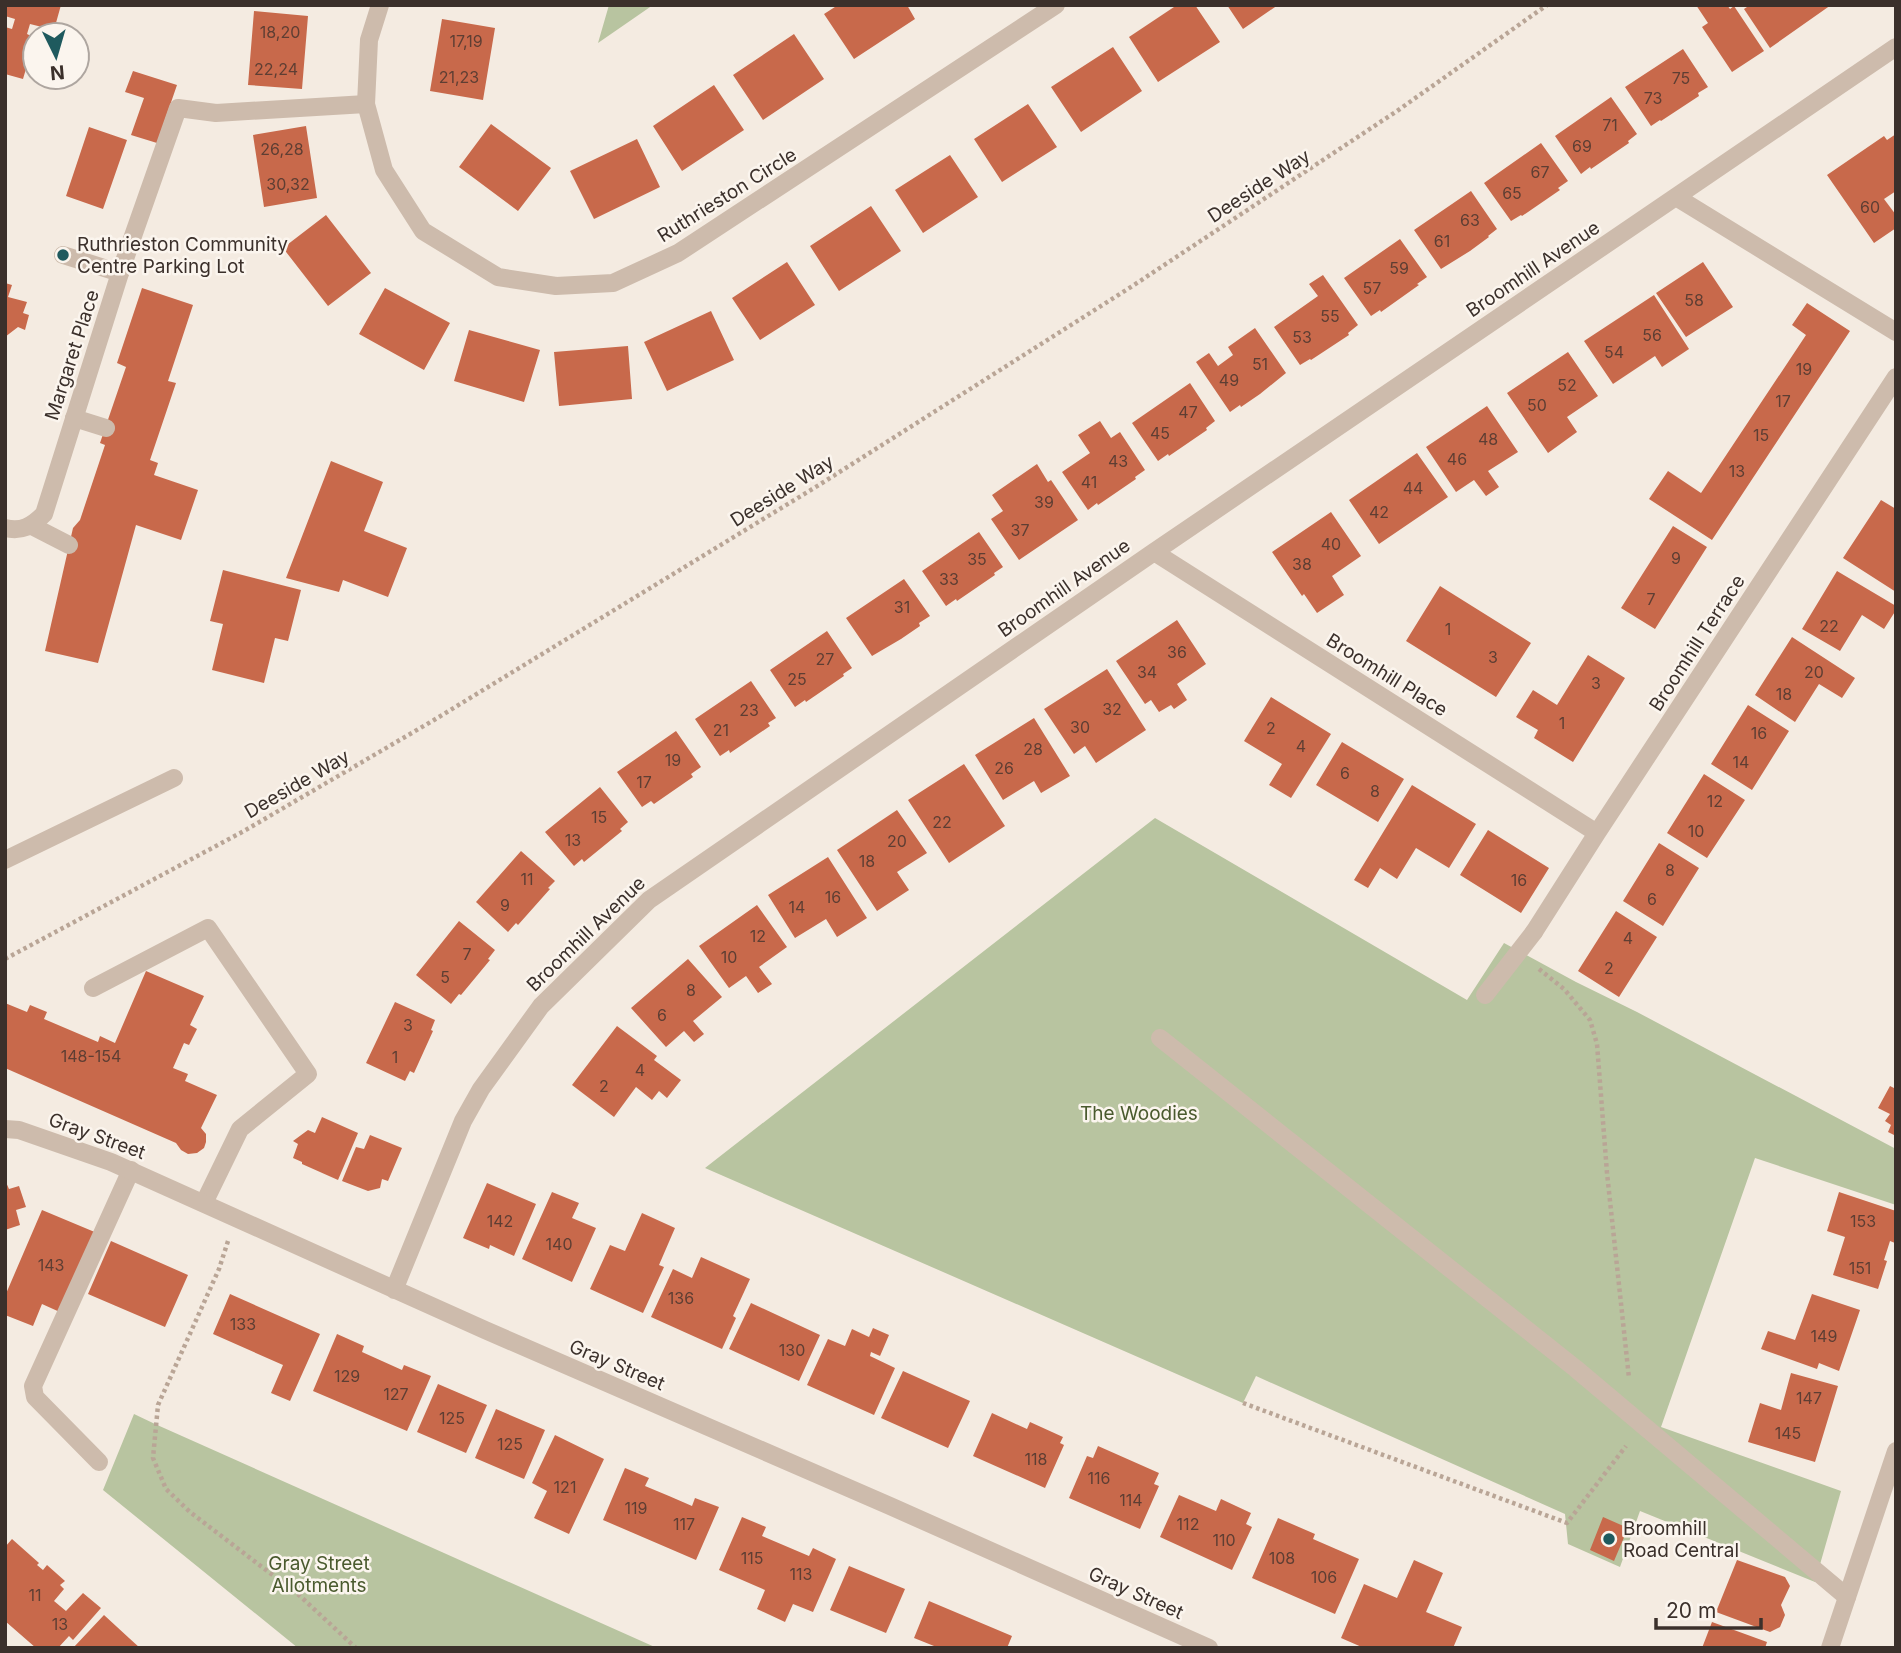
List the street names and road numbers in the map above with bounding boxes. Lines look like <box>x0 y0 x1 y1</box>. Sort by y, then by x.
street label: Ruthrieston Circle <box>653 143 801 247</box>
street label: Deeside Way <box>1204 144 1315 228</box>
street label: Broomhill Avenue <box>1462 216 1604 322</box>
street label: Margaret Place <box>40 287 104 423</box>
street label: Deeside Way <box>726 450 838 532</box>
street label: Broomhill Avenue <box>994 534 1134 642</box>
street label: Broomhill Terrace <box>1644 570 1750 716</box>
street label: Broomhill Place <box>1322 629 1452 721</box>
street label: Deeside Way <box>240 745 354 823</box>
street label: Broomhill Avenue <box>522 872 650 996</box>
street label: Gray Street <box>45 1108 149 1164</box>
street label: Gray Street <box>566 1335 668 1395</box>
street label: Gray Street <box>1085 1562 1187 1624</box>

